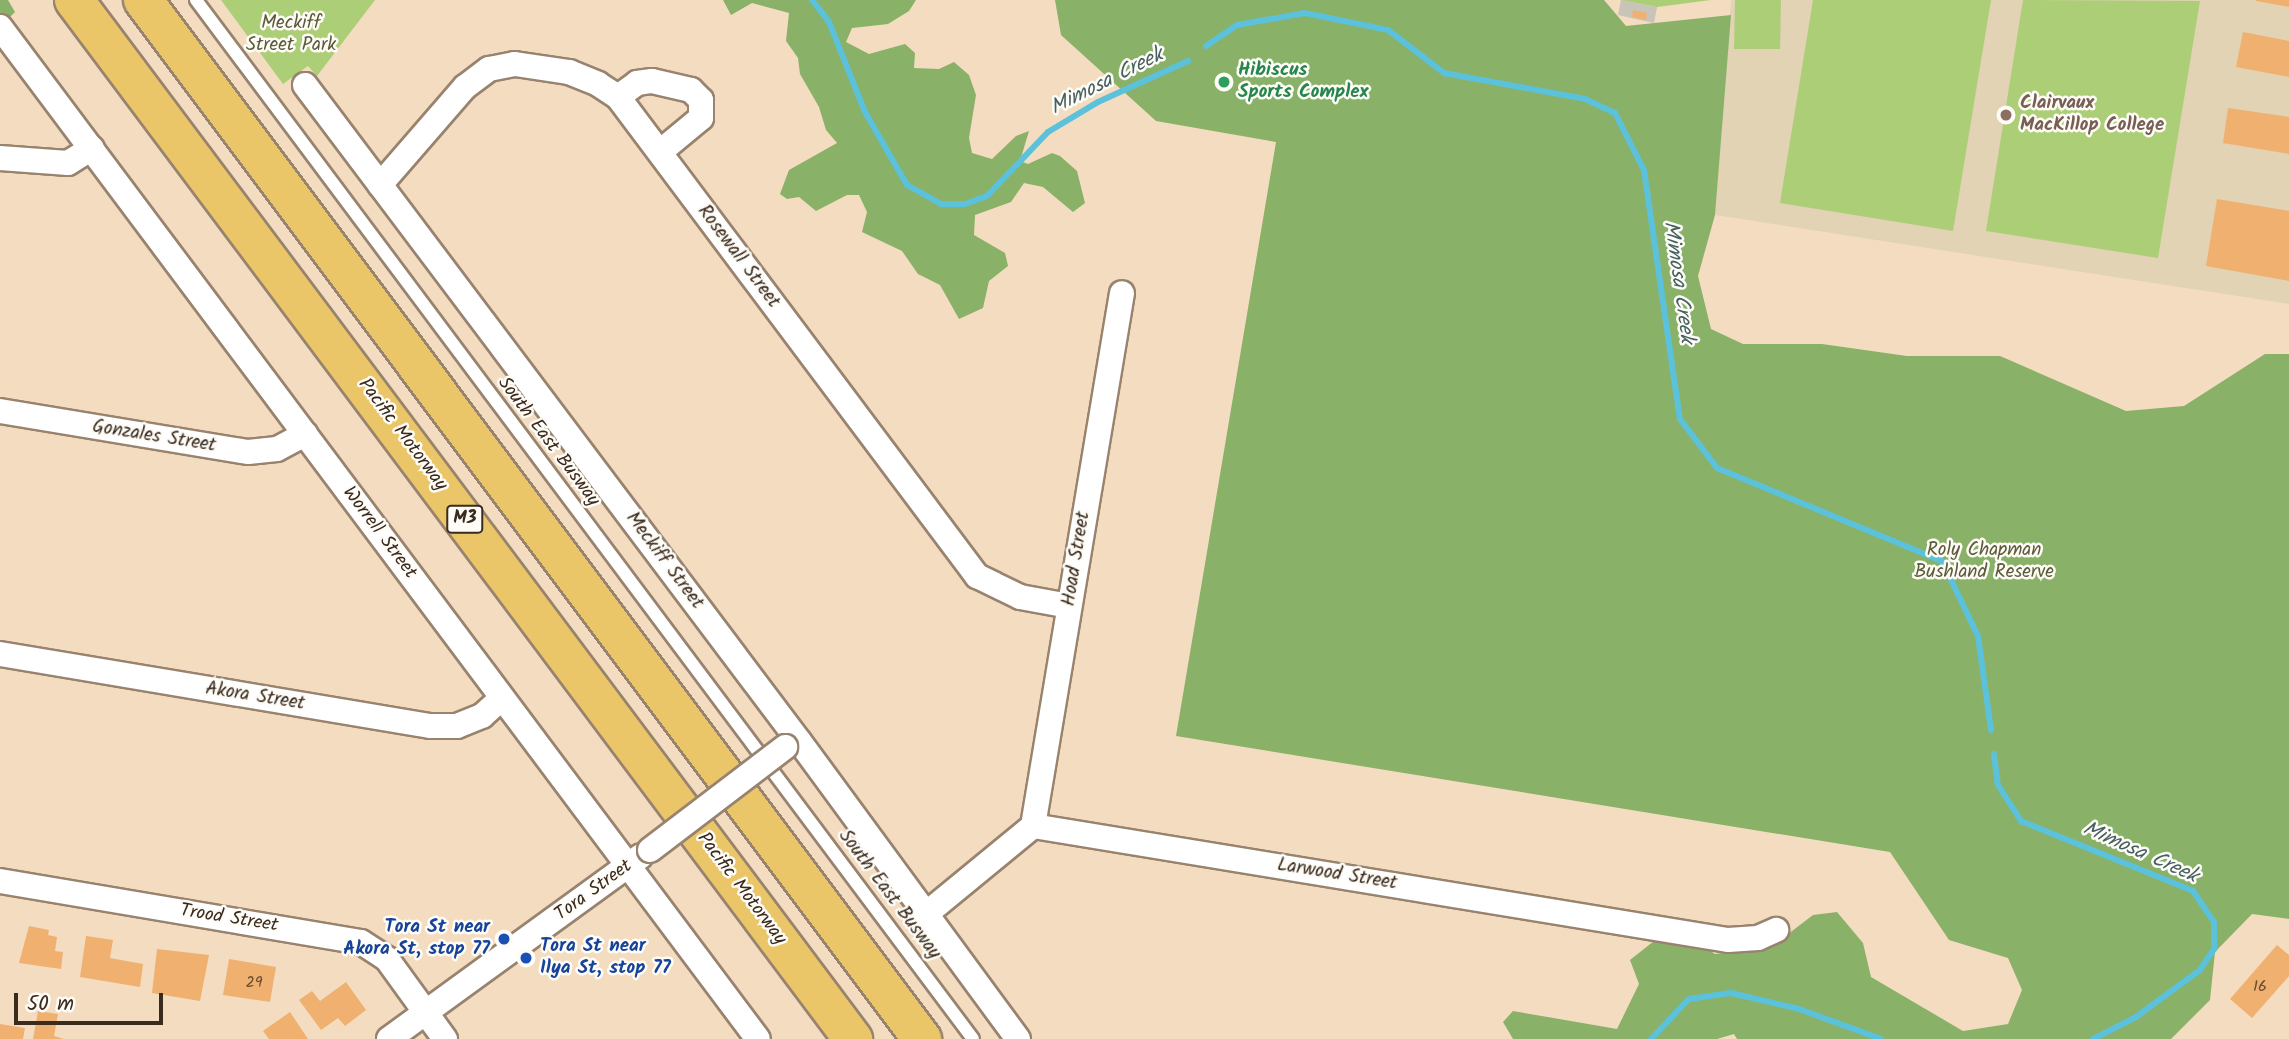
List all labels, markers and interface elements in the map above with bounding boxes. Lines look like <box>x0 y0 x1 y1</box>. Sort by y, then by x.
park label: Meckiff Street Park <box>246 13 336 57</box>
water label: Mimosa Creek <box>1046 43 1168 121</box>
place label: Hibiscus Sports Complex <box>1238 60 1369 104</box>
marker: Hibiscus Sports Complex <box>1216 74 1232 90</box>
place label: Clairvaux MacKillop College <box>2020 93 2164 137</box>
marker: Clairvaux MacKillop College <box>1998 107 2014 123</box>
street label: Rosewall Street <box>692 201 784 313</box>
water label: Mimosa Creek <box>1657 219 1699 345</box>
street label: South East Busway <box>492 373 604 511</box>
street label: Pacific Motorway <box>352 374 452 496</box>
street label: Gonzales Street <box>91 416 217 458</box>
street label: Worrell Street <box>337 482 421 584</box>
road number: M3 <box>446 504 484 534</box>
street label: Meckiff Street <box>620 508 708 614</box>
street label: Hoad Street <box>1058 510 1096 608</box>
park label: Roly Chapman Bushland Reserve <box>1914 540 2054 584</box>
street label: Akora Street <box>204 678 306 716</box>
water label: Mimosa Creek <box>2079 816 2201 890</box>
street label: South East Busway <box>833 826 945 964</box>
street label: Pacific Motorway <box>691 828 791 950</box>
street label: Larwood Street <box>1276 854 1398 896</box>
street label: Tora Street <box>551 855 637 927</box>
street label: Trood Street <box>178 900 280 938</box>
place label: Tora St near Akora St, stop 77 <box>343 917 490 961</box>
marker: Tora St near Akora St, stop 77 <box>496 931 512 947</box>
place label: Tora St near Ilya St, stop 77 <box>540 936 671 980</box>
marker: Tora St near Ilya St, stop 77 <box>518 950 534 966</box>
house number: 29 <box>245 973 263 993</box>
house number: 16 <box>2253 977 2267 997</box>
scale bar <box>18 979 166 1023</box>
text: 50 m <box>27 988 74 1021</box>

